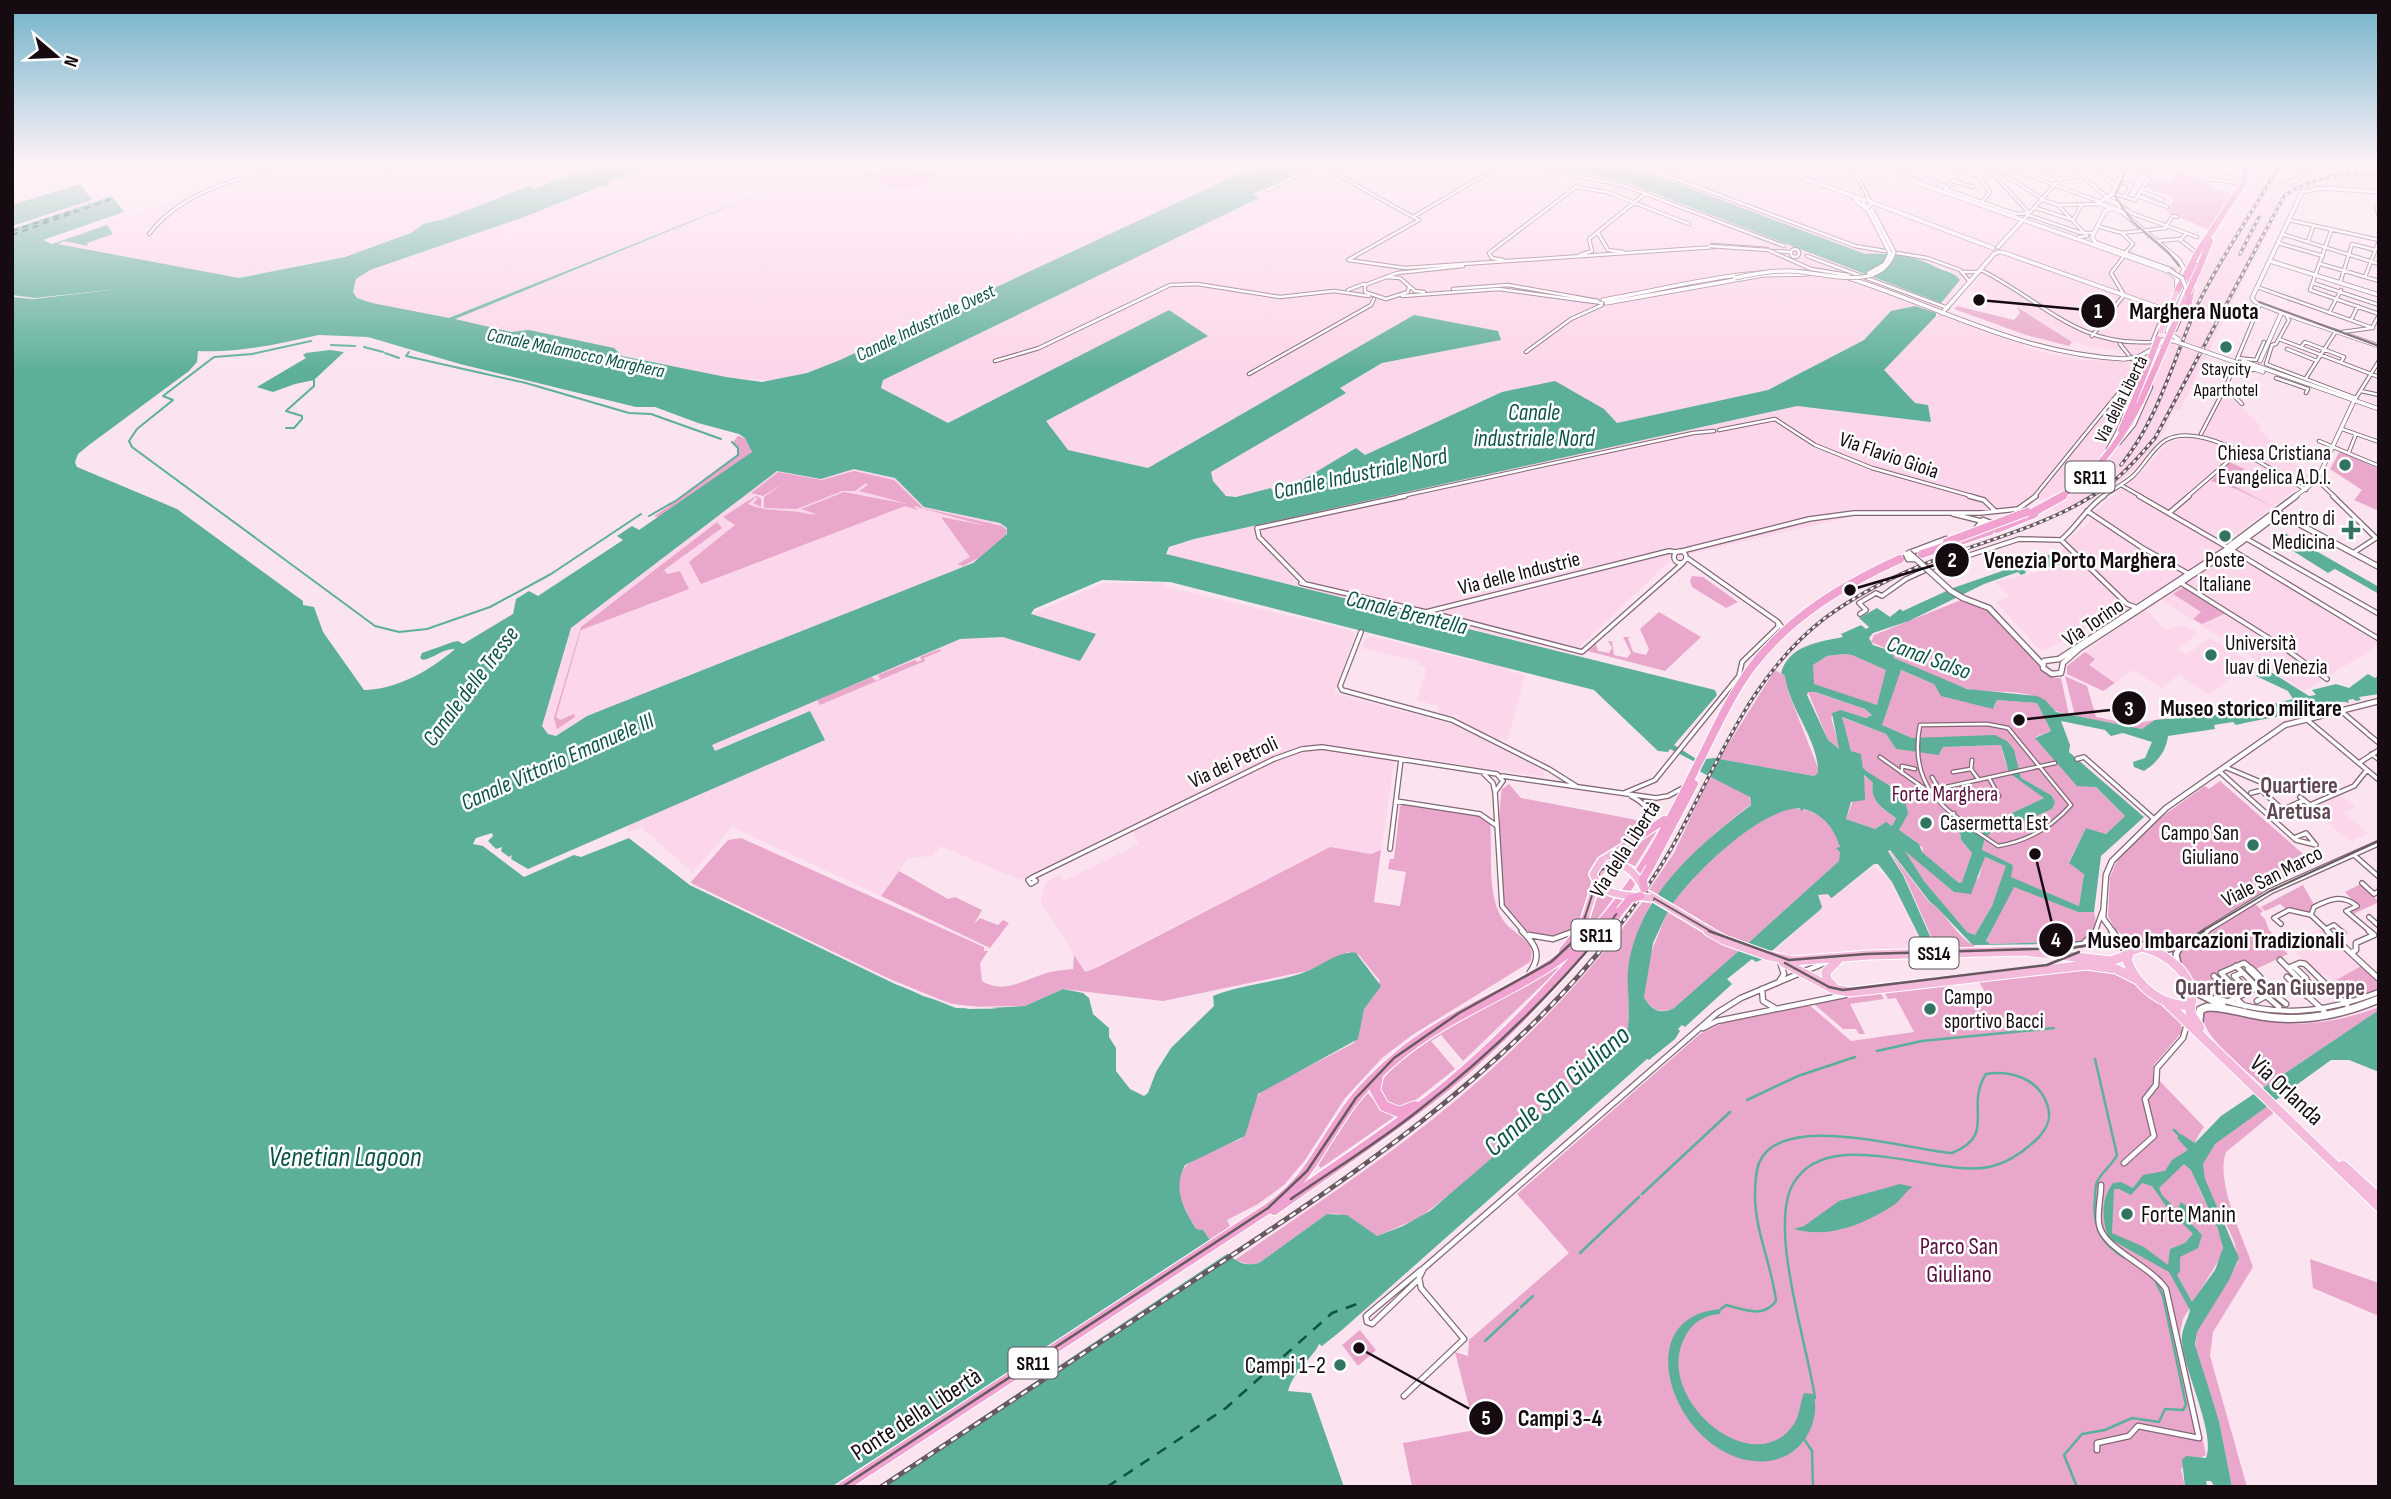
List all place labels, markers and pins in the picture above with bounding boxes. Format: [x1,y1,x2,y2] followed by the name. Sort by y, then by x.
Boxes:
[2080,289,2273,333] callout: Marghera Nuota
[2218,339,2234,355] marker: Staycity Aparthotel
[2193,359,2258,401] place label: Staycity Aparthotel
[2218,441,2331,490] place label: Chiesa Cristiana Evangelica A.D.I.
[2337,457,2353,473] marker: Chiesa Cristiana Evangelica A.D.I.
[2271,506,2335,555] place label: Centro di Medicina
[2341,520,2361,540] marker: Centro di Medicina
[2217,528,2233,544] marker: Poste Italiane
[1934,538,2190,582] callout: Venezia Porto Marghera
[2199,548,2251,597] place label: Poste Italiane
[2225,631,2328,680] place label: Università Iuav di Venezia
[2203,647,2219,663] marker: Università Iuav di Venezia
[2112,686,2356,730] callout: Museo storico militare
[1940,811,2049,836] place label: Casermetta Est
[1918,815,1934,831] marker: Casermetta Est
[2161,821,2239,870] place label: Campo San Giuliano
[2245,837,2261,853] marker: Campo San Giuliano
[2038,918,2358,962] callout: Museo Imbarcazioni Tradizionali
[1944,985,2044,1034] place label: Campo sportivo Bacci
[1922,1001,1938,1017] marker: Campo sportivo Bacci
[2141,1200,2236,1229] place label: Forte Manin
[2119,1206,2135,1222] marker: Forte Manin
[1245,1351,1326,1380] place label: Campi 1-2
[1332,1357,1348,1373] marker: Campi 1-2
[1469,1396,1616,1440] callout: Campi 3-4

